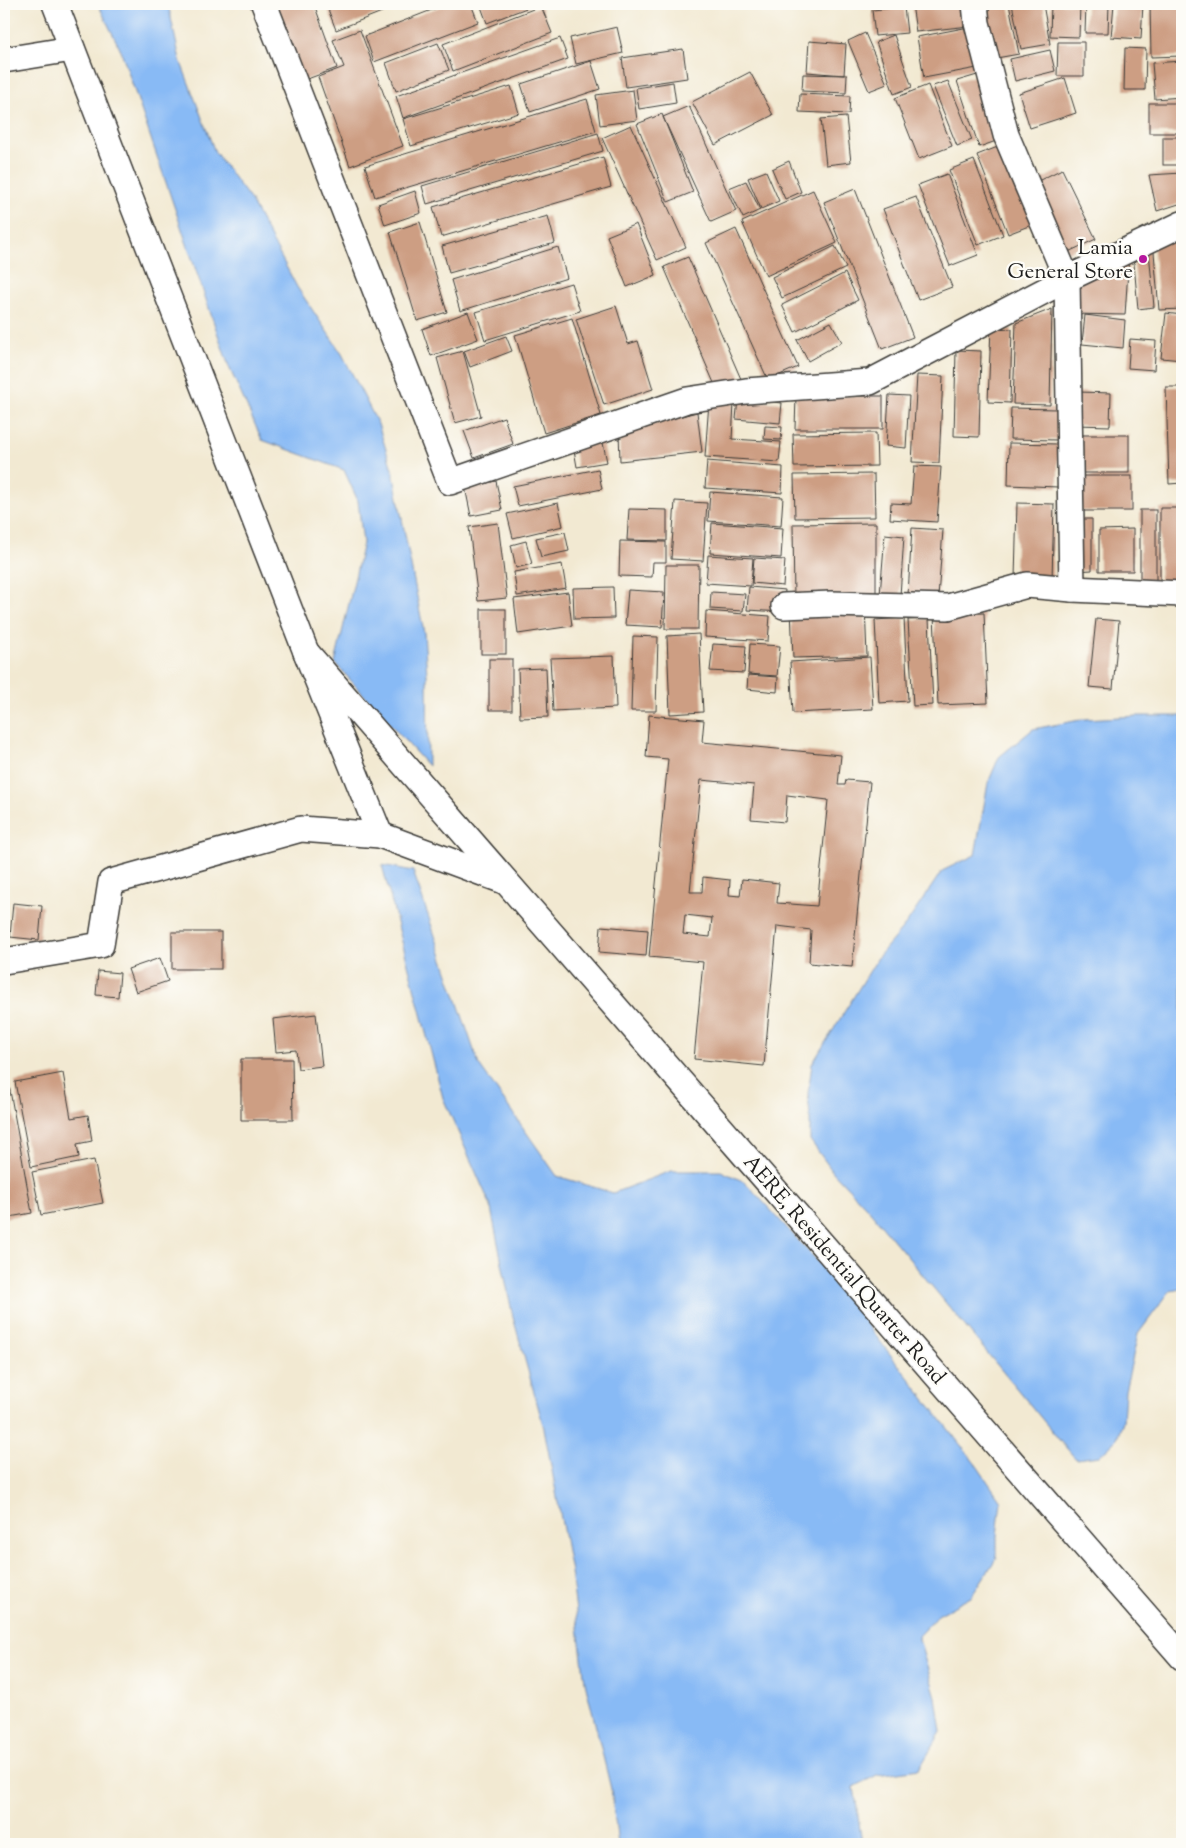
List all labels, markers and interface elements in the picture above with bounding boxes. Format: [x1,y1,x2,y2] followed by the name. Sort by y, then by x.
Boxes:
[1007,234,1133,288] place label: Lamia General Store
[1137,253,1149,265] marker: Lamia General Store
[735,1149,952,1392] street label: AERE, Residential Quarter Road

